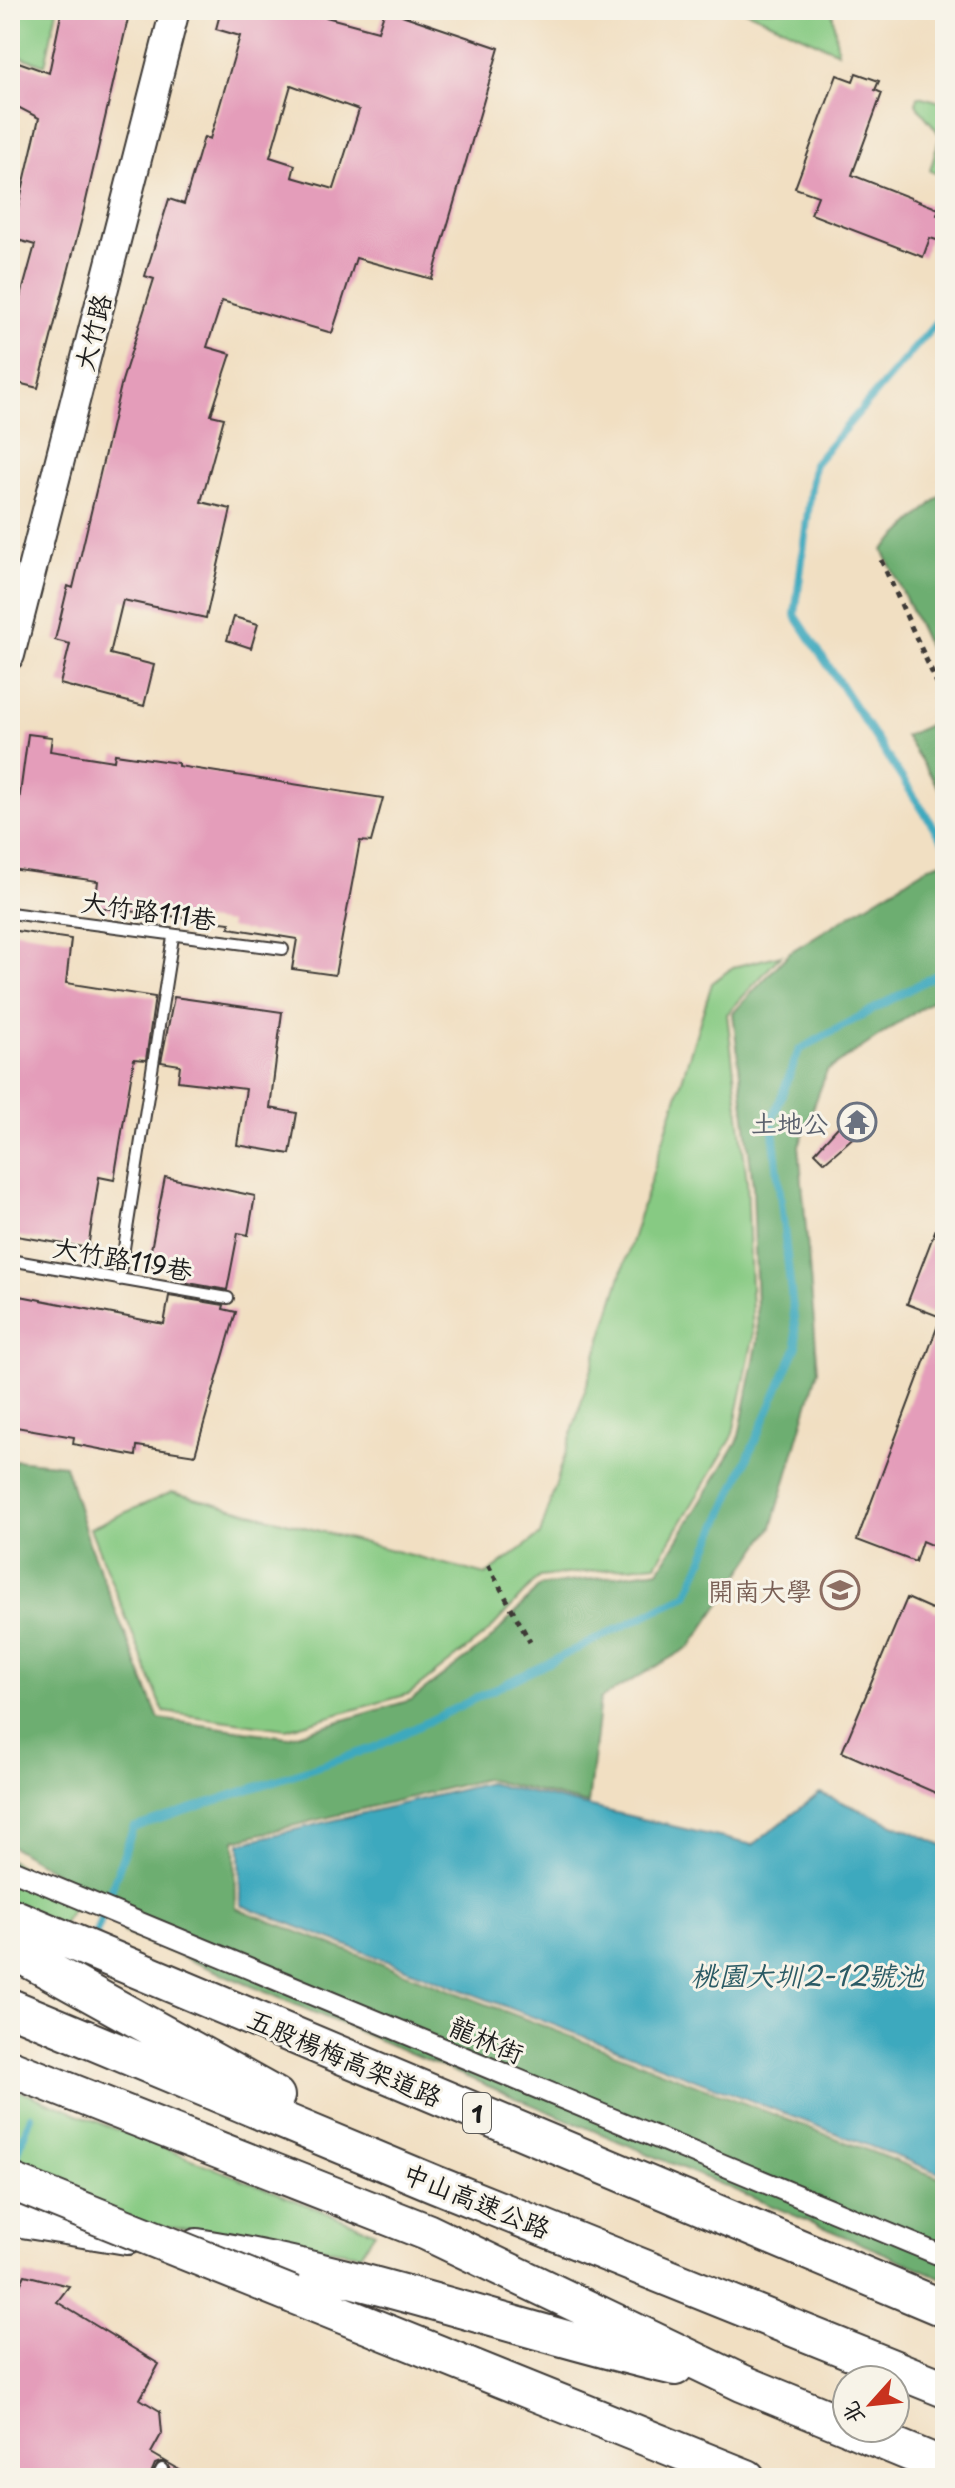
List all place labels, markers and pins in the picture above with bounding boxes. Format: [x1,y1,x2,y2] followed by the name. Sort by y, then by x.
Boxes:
[836,1101,878,1143] temple icon: 土地公
[751,1103,829,1142] place label: 土地公
[819,1569,861,1611] school or university icon: 開南大學
[708,1571,812,1610] place label: 開南大學

